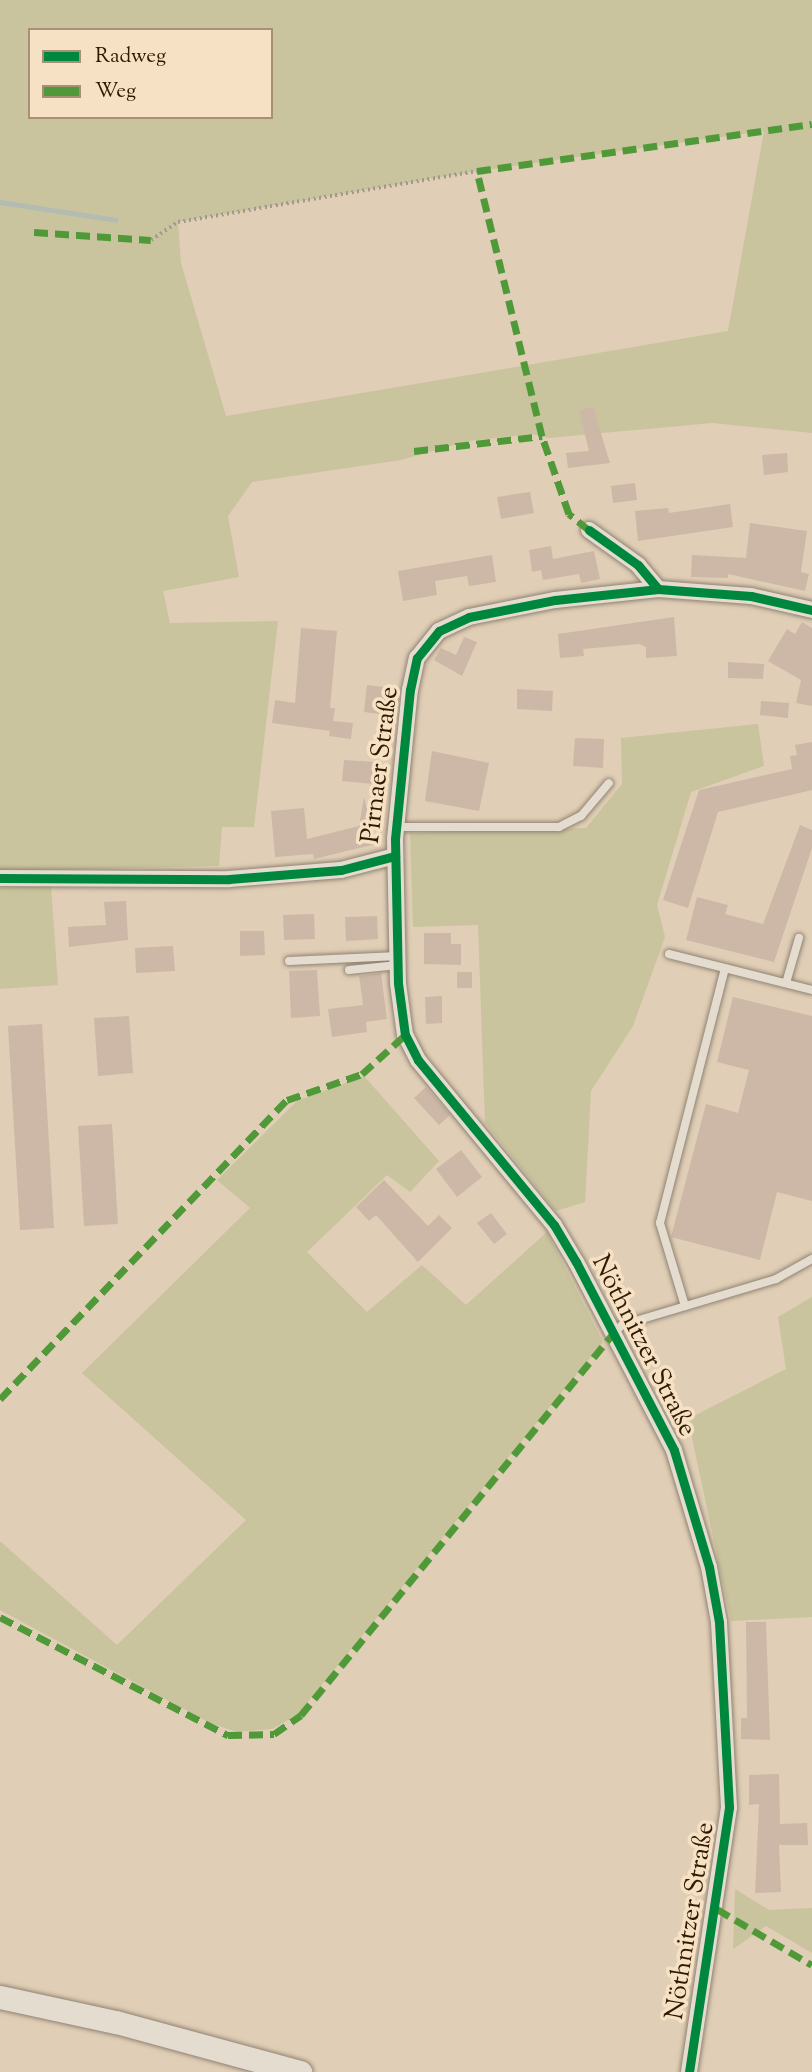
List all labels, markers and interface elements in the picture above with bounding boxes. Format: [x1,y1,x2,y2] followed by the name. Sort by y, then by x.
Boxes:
[28,28,273,119] legend
[95,42,166,72] text: Radweg
[95,77,136,107] text: Weg
[356,685,406,845] street label: Pirnaer Straße
[584,1250,702,1442] street label: Nöthnitzer Straße
[660,1820,722,2022] street label: Nöthnitzer Straße

